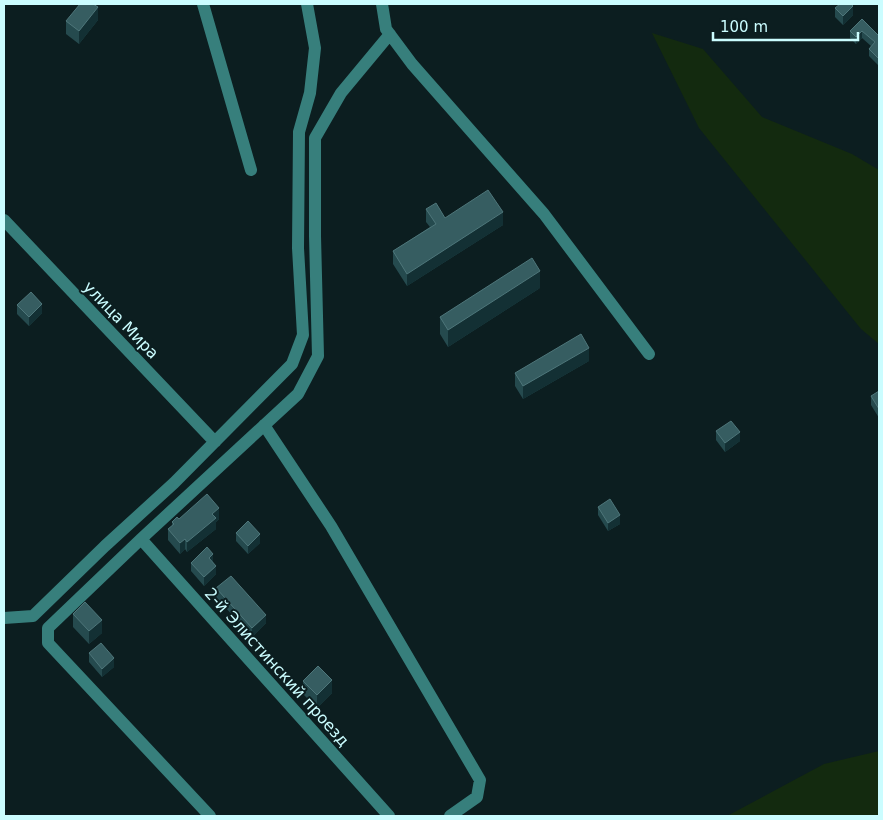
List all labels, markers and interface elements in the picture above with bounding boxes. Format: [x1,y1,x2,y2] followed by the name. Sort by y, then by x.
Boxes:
[713,10,858,42] scale bar
[720,18,768,36] text: 100 m
[79,277,163,363] street label: улица Мира
[201,584,353,750] street label: 2-й Элистинский проезд

